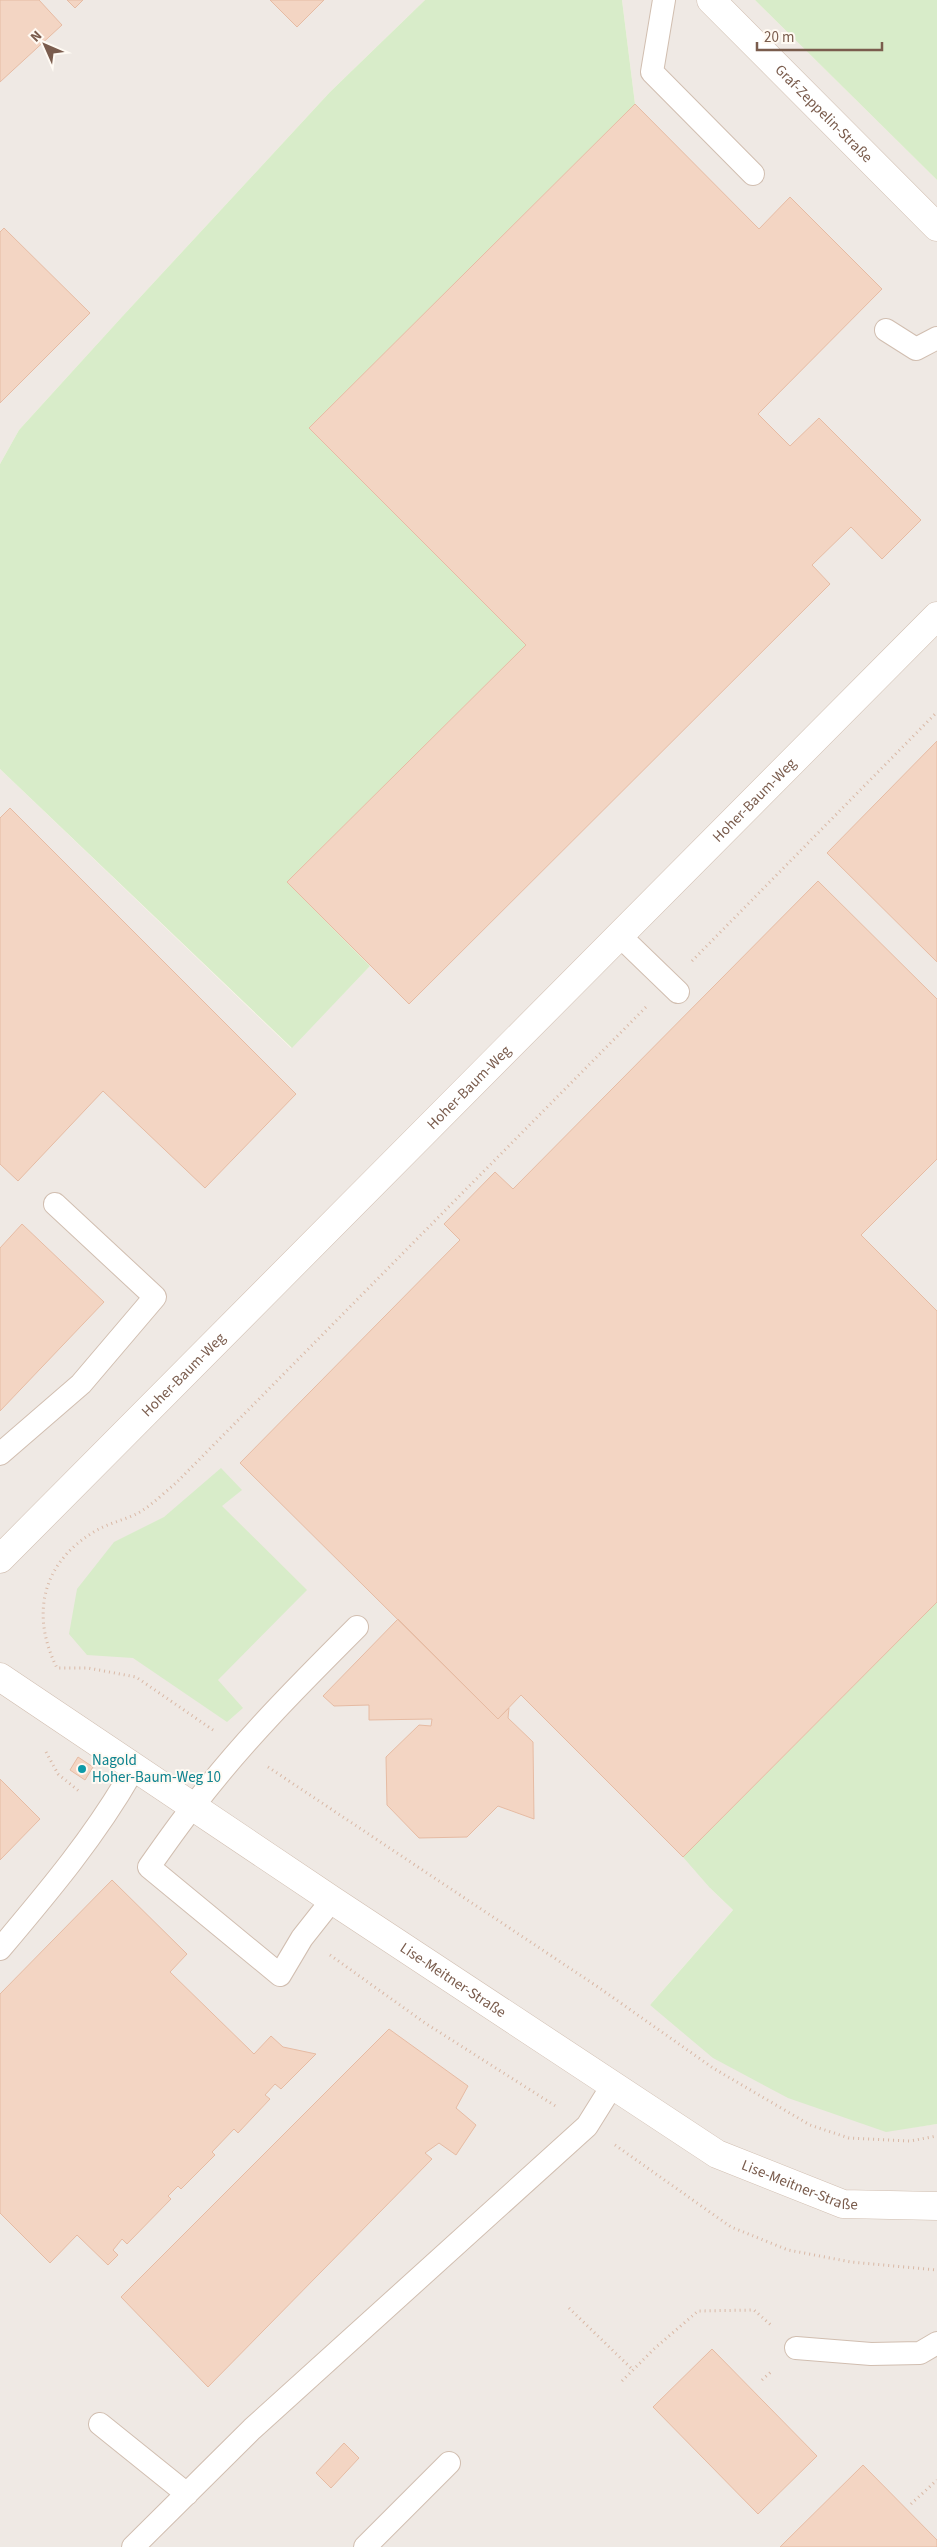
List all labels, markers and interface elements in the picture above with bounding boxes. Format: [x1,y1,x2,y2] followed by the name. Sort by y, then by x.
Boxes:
[20,20,70,70] north arrow
[757,20,882,52] scale bar
[26,26,47,47] text: N
[764,27,794,48] text: 20 m
[770,60,878,167] street label: Graf-Zeppelin-Straße
[708,753,801,847] street label: Hoher-Baum-Weg
[422,1040,516,1134] street label: Hoher-Baum-Weg
[137,1327,230,1421] street label: Hoher-Baum-Weg
[92,1750,221,1788] place label: Nagold Hoher-Baum-Weg 10
[76,1763,88,1775] marker: Nagold Hoher-Baum-Weg 10
[396,1937,510,2022] street label: Lise-Meitner-Straße
[739,2154,858,2215] street label: Lise-Meitner-Straße

